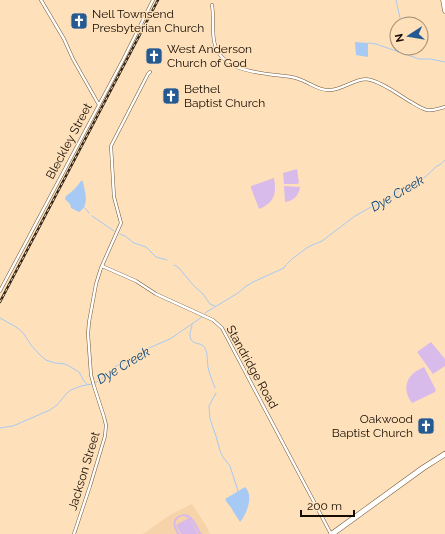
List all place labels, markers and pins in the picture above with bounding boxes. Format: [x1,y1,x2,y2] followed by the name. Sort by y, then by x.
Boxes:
[92,7,204,35] place label: Nell Townsend Presbyterian Church
[69,11,89,31] church icon: Nell Townsend Presbyterian Church
[167,42,252,70] place label: West Anderson Church of God
[144,46,164,66] church icon: West Anderson Church of God
[184,82,265,110] place label: Bethel Baptist Church
[161,86,181,106] church icon: Bethel Baptist Church
[332,412,413,440] place label: Oakwood Baptist Church
[416,416,436,436] church icon: Oakwood Baptist Church

